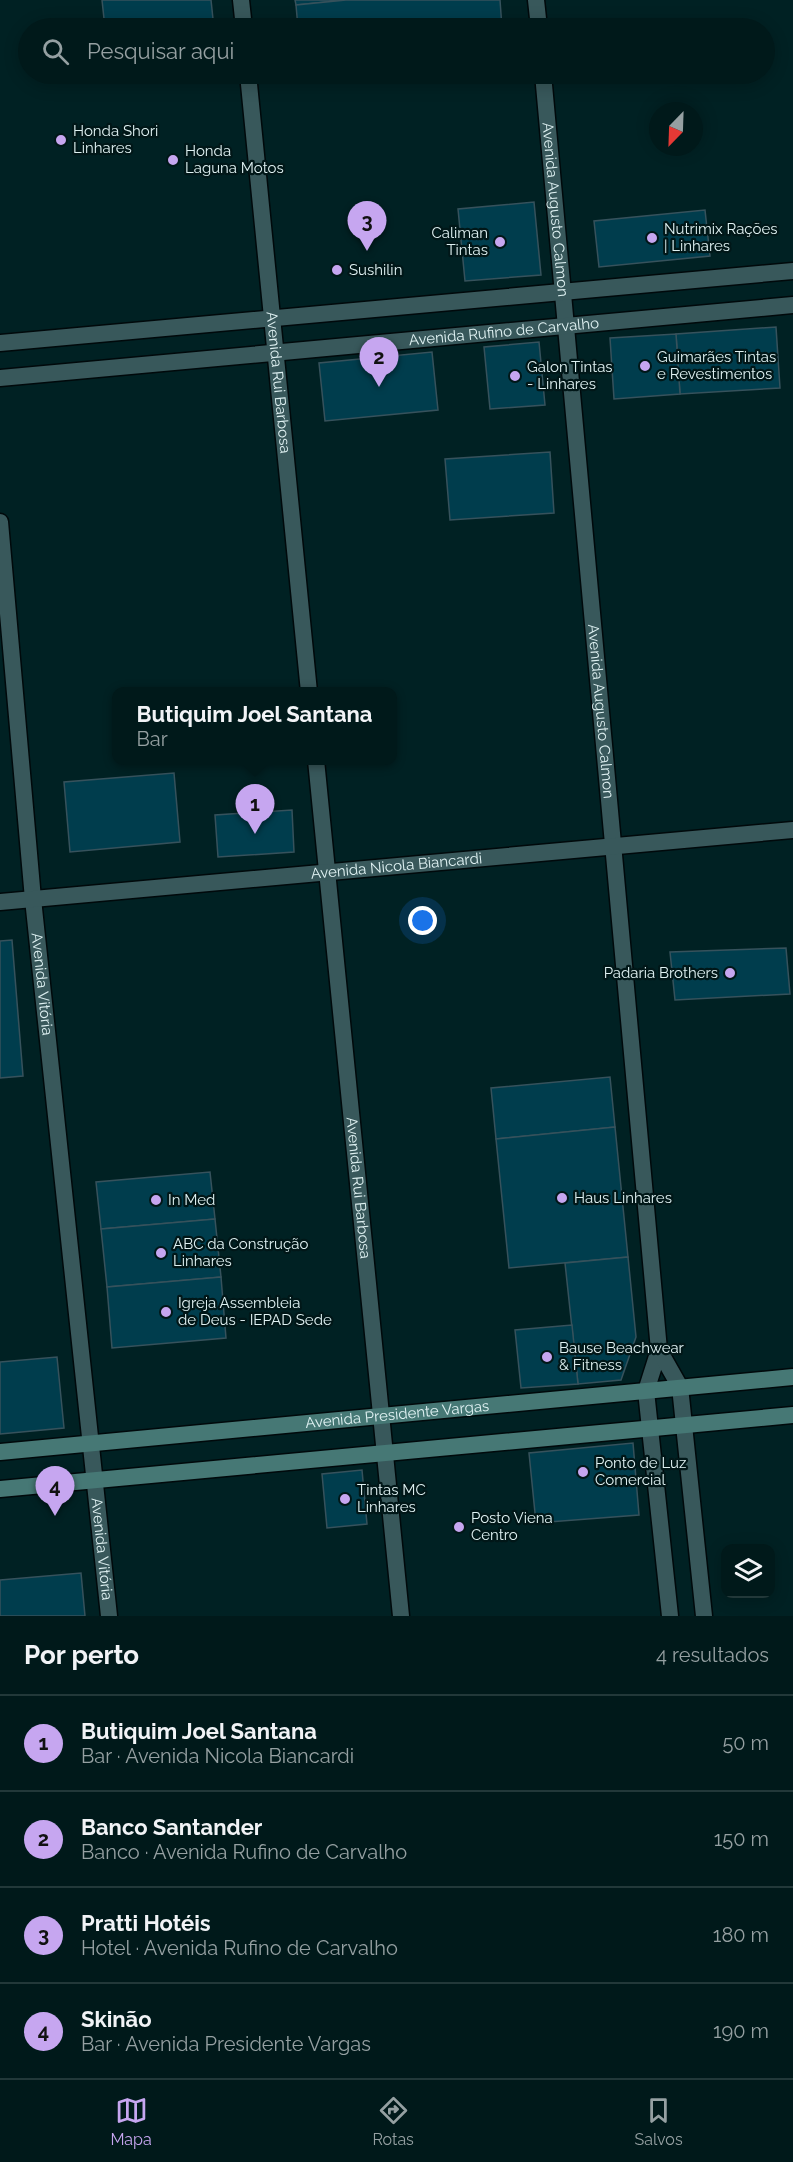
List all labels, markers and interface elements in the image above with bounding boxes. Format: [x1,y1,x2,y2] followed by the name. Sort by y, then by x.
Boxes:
[18,18,775,84] search box
[39,35,72,68] icon: search
[87,38,234,64] text: Pesquisar aqui
[649,102,703,156] north arrow
[538,121,572,298] street label: Avenida Augusto Calmon
[73,122,158,157] place label: Honda Shori Linhares
[54,133,68,147] marker: Honda Shori Linhares
[185,142,284,177] place label: Honda Laguna Motos
[166,153,180,167] marker: Honda Laguna Motos
[348,202,386,251] pin: 3
[664,220,777,255] place label: Nutrimix Rações | Linhares
[431,224,488,259] place label: Caliman Tintas
[645,231,659,245] marker: Nutrimix Rações | Linhares
[493,235,507,249] marker: Caliman Tintas
[349,261,402,279] place label: Sushilin
[330,263,344,277] marker: Sushilin
[263,311,294,454] street label: Avenida Rui Barbosa
[408,314,600,349] street label: Avenida Rufino de Carvalho
[360,338,398,387] pin: 2
[657,348,776,383] place label: Guimarães Tintas e Revestimentos
[527,358,613,393] place label: Galon Tintas - Linhares
[638,359,652,373] marker: Guimarães Tintas e Revestimentos
[508,369,522,383] marker: Galon Tintas - Linhares
[584,623,618,799] street label: Avenida Augusto Calmon
[112,687,397,765] popup
[137,701,372,727] text: Butiquim Joel Santana
[137,727,168,751] text: Bar
[236,784,274,834] pin: 1
[310,849,483,883] street label: Avenida Nicola Biancardi
[408,906,437,935] your location
[28,932,56,1036] street label: Avenida Vitória
[604,964,718,982] place label: Padaria Brothers
[723,966,737,980] marker: Padaria Brothers
[342,1116,374,1260] street label: Avenida Rui Barbosa
[574,1189,672,1207] place label: Haus Linhares
[168,1191,215,1209] place label: In Med
[555,1191,569,1205] marker: Haus Linhares
[149,1193,163,1207] marker: In Med
[173,1235,308,1270] place label: ABC da Construção Linhares
[154,1246,168,1260] marker: ABC da Construção Linhares
[178,1294,332,1329] place label: Igreja Assembleia de Deus - IEPAD Sede
[159,1305,173,1319] marker: Igreja Assembleia de Deus - IEPAD Sede
[559,1339,685,1374] place label: Bause Beachwear & Fitness
[540,1350,554,1364] marker: Bause Beachwear & Fitness
[305,1397,490,1432] street label: Avenida Presidente Vargas
[595,1454,686,1489] place label: Ponto de Luz Comercial
[576,1465,590,1479] marker: Ponto de Luz Comercial
[36,1466,74,1516] pin: 4
[357,1481,426,1516] place label: Tintas MC Linhares
[338,1492,352,1506] marker: Tintas MC Linhares
[88,1497,116,1601] street label: Avenida Vitória
[471,1509,553,1544] place label: Posto Viena Centro
[452,1520,466,1534] marker: Posto Viena Centro
[721,1544,775,1598] map controls
[721,1544,775,1598] button: layers
[24,1640,139,1670] text: Por perto
[656,1643,769,1667] text: 4 resultados
[81,1718,317,1744] text: Butiquim Joel Santana
[39,1731,48,1755] text: 1
[722,1731,769,1755] text: 50 m
[81,1744,354,1768] text: Bar · Avenida Nicola Biancardi
[81,1814,262,1840] text: Banco Santander
[38,1827,49,1851] text: 2
[714,1827,769,1851] text: 150 m
[81,1840,407,1864] text: Banco · Avenida Rufino de Carvalho
[81,1910,211,1936] text: Pratti Hotéis
[38,1923,49,1947] text: 3
[713,1923,769,1947] text: 180 m
[81,1936,398,1960] text: Hotel · Avenida Rufino de Carvalho
[81,2006,152,2032] text: Skinão
[38,2019,49,2043] text: 4
[713,2019,769,2043] text: 190 m
[81,2032,371,2056] text: Bar · Avenida Presidente Vargas
[110,2094,152,2149] tab: Mapa
[372,2094,414,2149] tab: Rotas
[635,2094,683,2149] tab: Salvos

